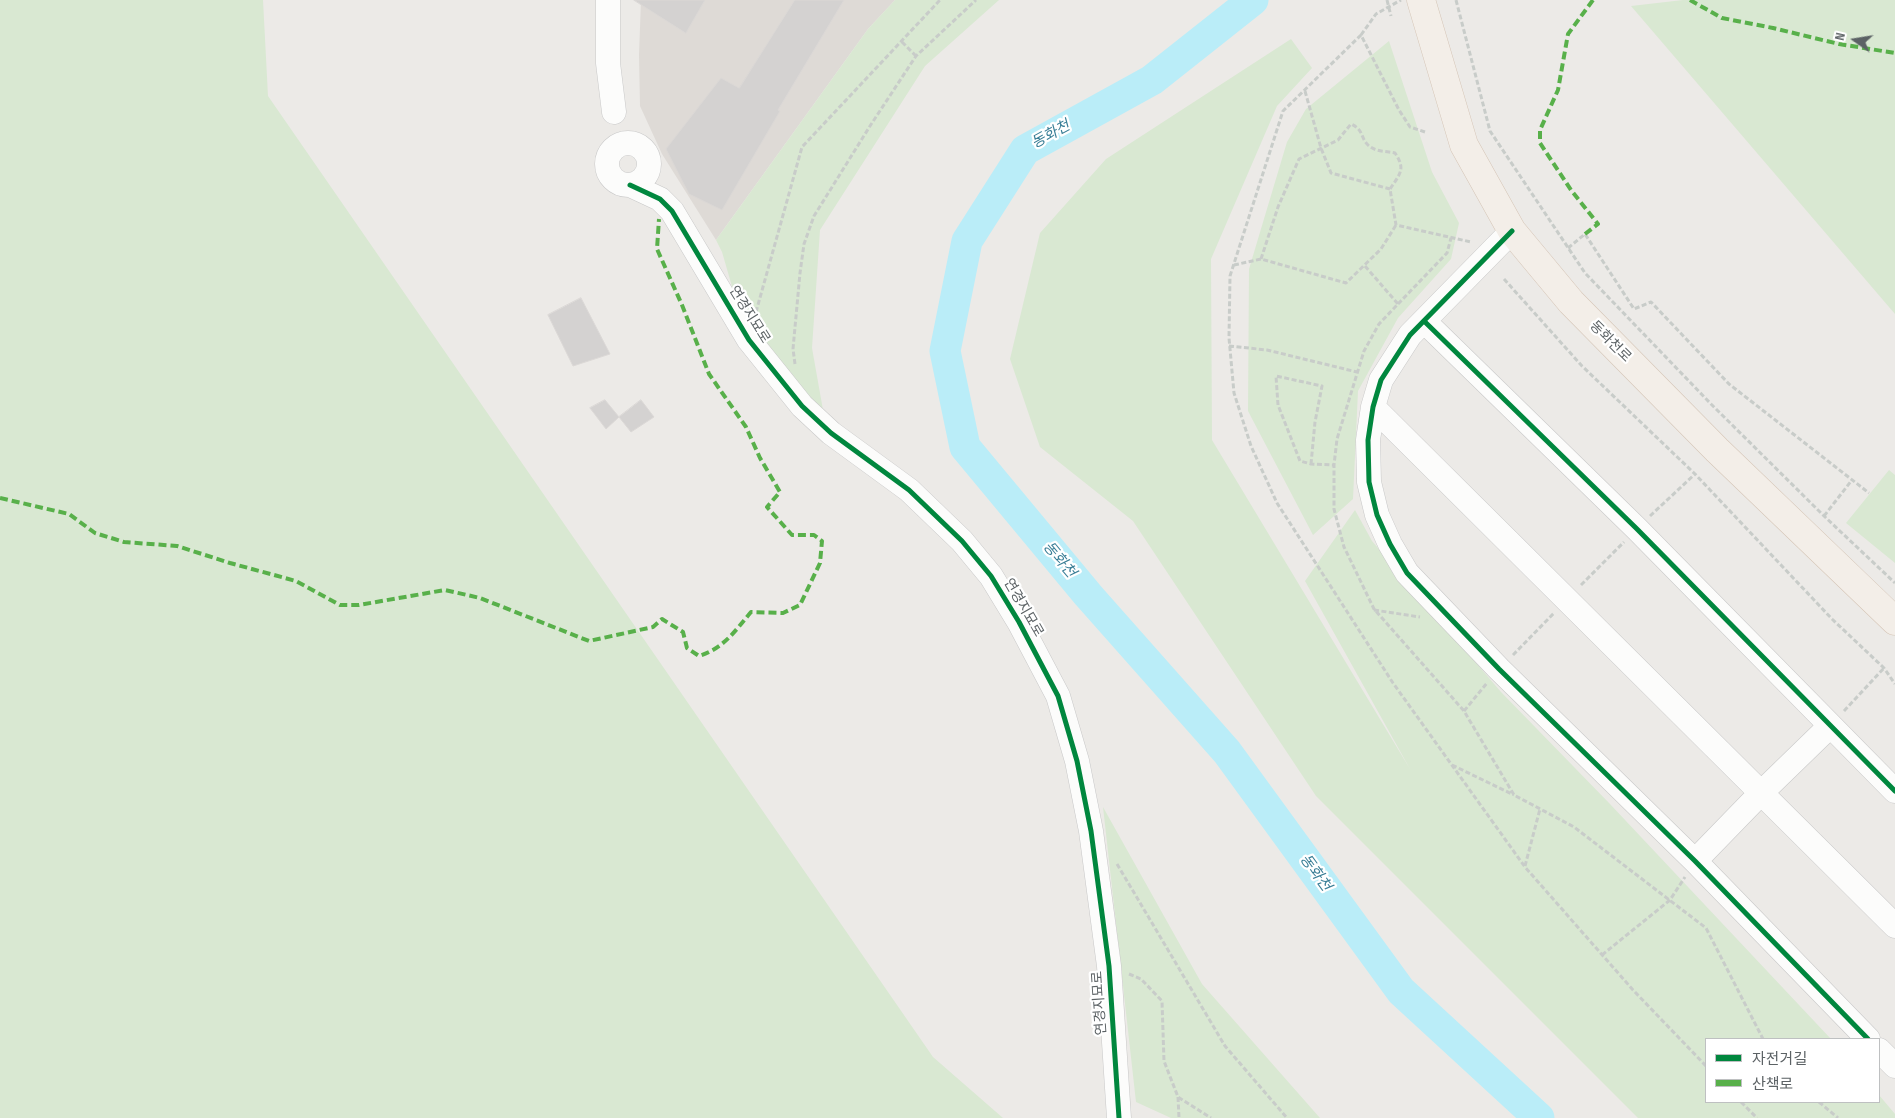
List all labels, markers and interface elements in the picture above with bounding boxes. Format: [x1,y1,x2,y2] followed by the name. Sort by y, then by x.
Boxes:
[1830,15,1880,65] north arrow
[1831,31,1849,42] text: N
[1029,117,1073,153] water label: 동화천
[725,283,773,347] street label: 연경지묘로
[1586,318,1634,366] street label: 동화천로
[1039,538,1079,582] water label: 동화천
[1000,576,1046,640] street label: 연경지묘로
[1296,851,1334,895] water label: 동화천
[1089,970,1111,1036] street label: 연경지묘로
[1705,1038,1880,1103] legend
[1752,1050,1807,1069] text: 자전거길
[1752,1075,1793,1094] text: 산책로

